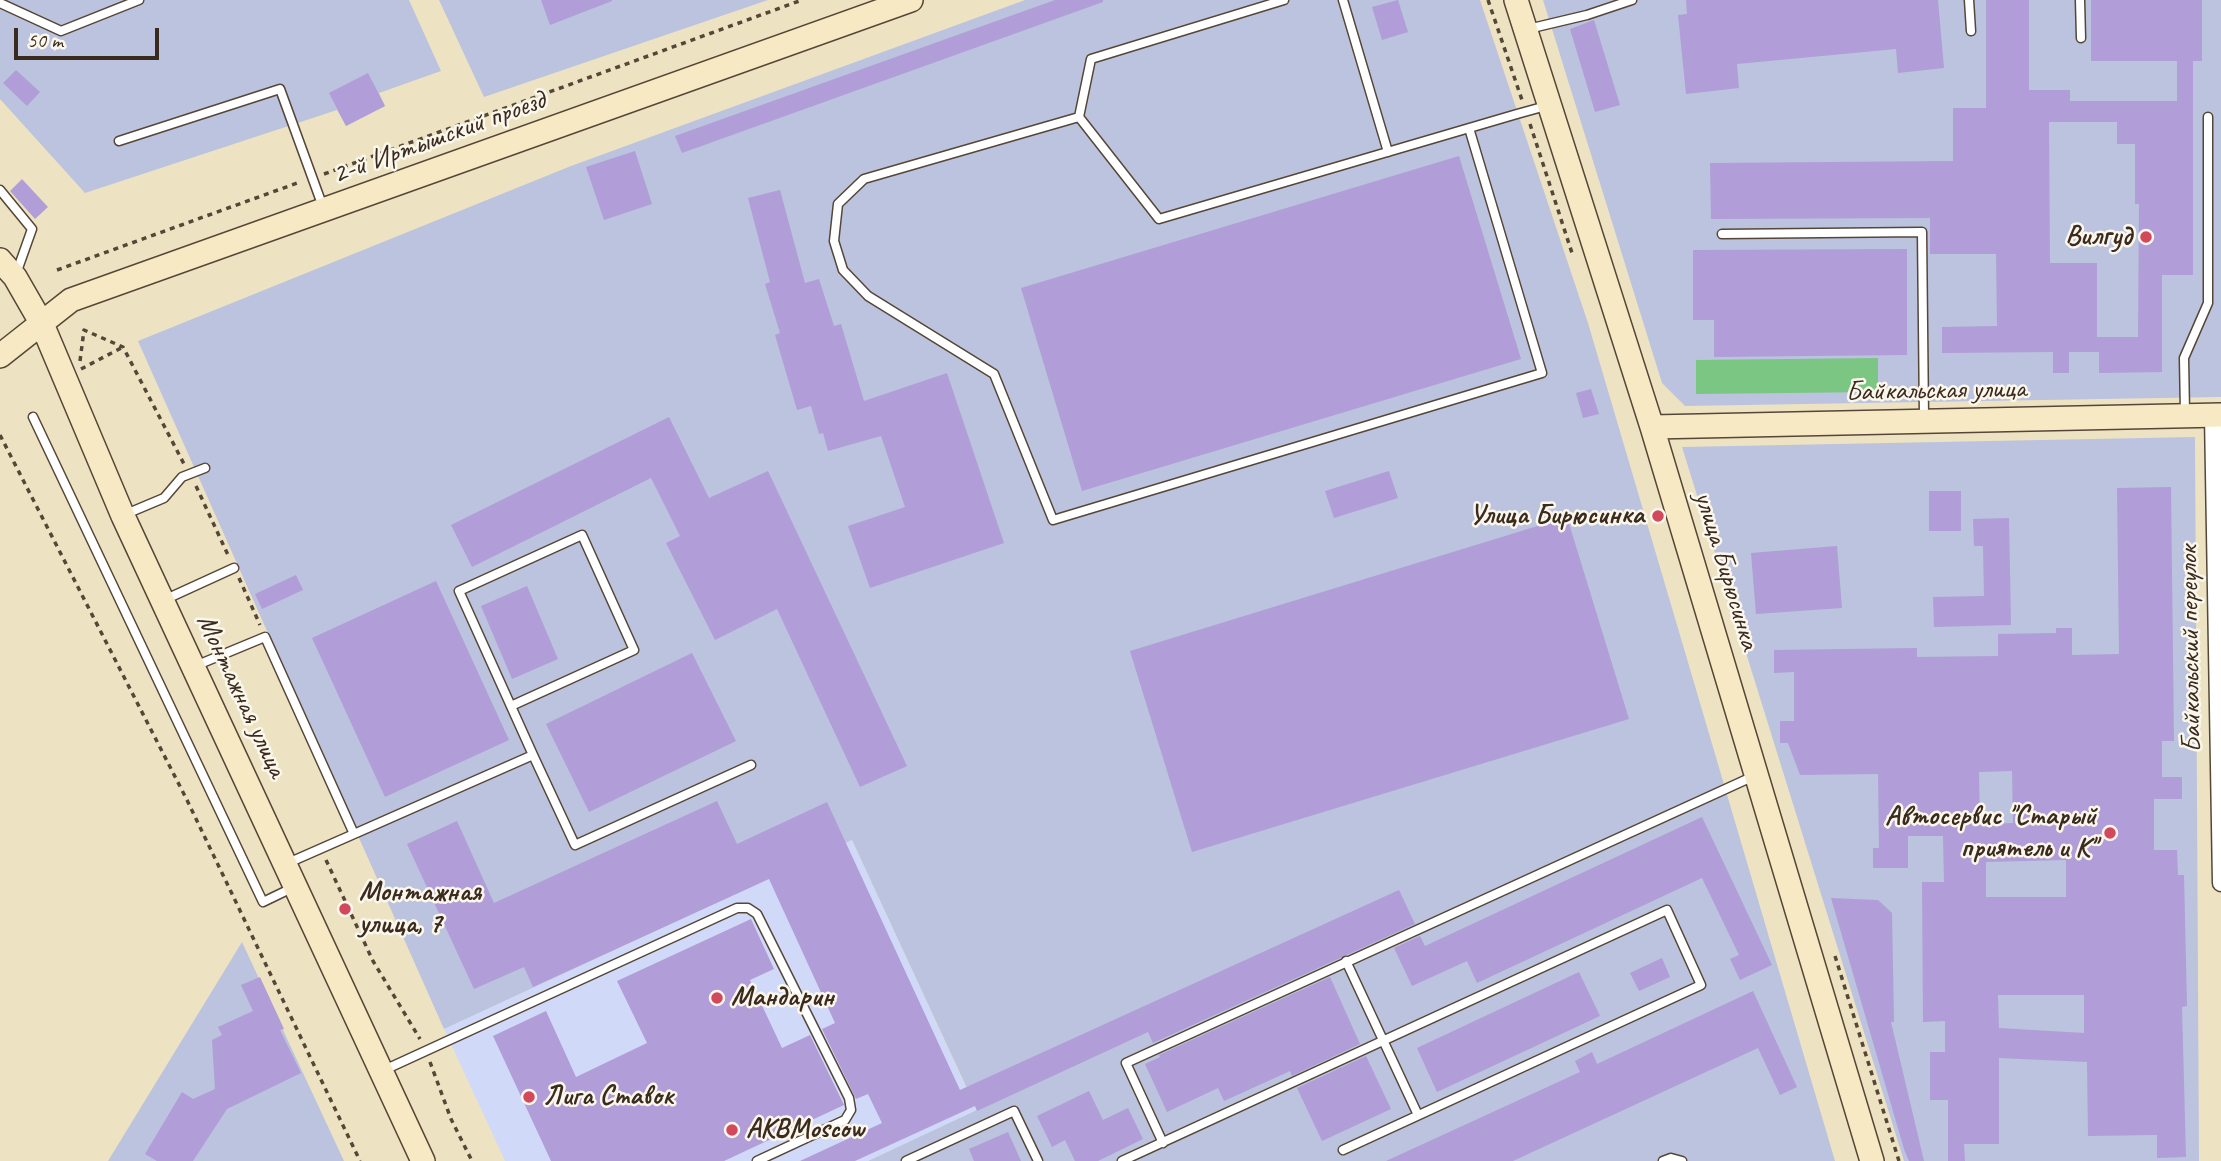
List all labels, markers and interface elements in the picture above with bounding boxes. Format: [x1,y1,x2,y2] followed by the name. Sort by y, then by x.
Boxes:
[18,14,163,58] scale bar
[27,27,63,53] text: 50 m
[328,84,550,192] street label: 2-й Иртышский проезд
[2065,220,2132,254] place label: Вилгуд
[2138,229,2154,245] marker: Вилгуд
[1846,373,2026,409] street label: Байкальская улица
[1686,488,1766,654] street label: улица Бирюсинка
[1469,499,1644,533] place label: Улица Бирюсинка
[1650,508,1666,524] marker: Улица Бирюсинка
[2172,545,2210,753] street label: Байкальский переулок
[189,609,293,783] street label: Монтажная улица
[1885,800,2096,866] place label: Автосервис "Старый приятель и К"
[2102,825,2118,841] marker: Автосервис "Старый приятель и К"
[359,876,481,942] place label: Монтажная улица, 7
[337,901,353,917] marker: Монтажная улица, 7
[731,981,834,1015] place label: Мандарин
[709,990,725,1006] marker: Мандарин
[543,1080,674,1114] place label: Лига Ставок
[521,1089,537,1105] marker: Лига Ставок
[746,1113,864,1147] place label: AKBMoscow
[724,1122,740,1138] marker: AKBMoscow

